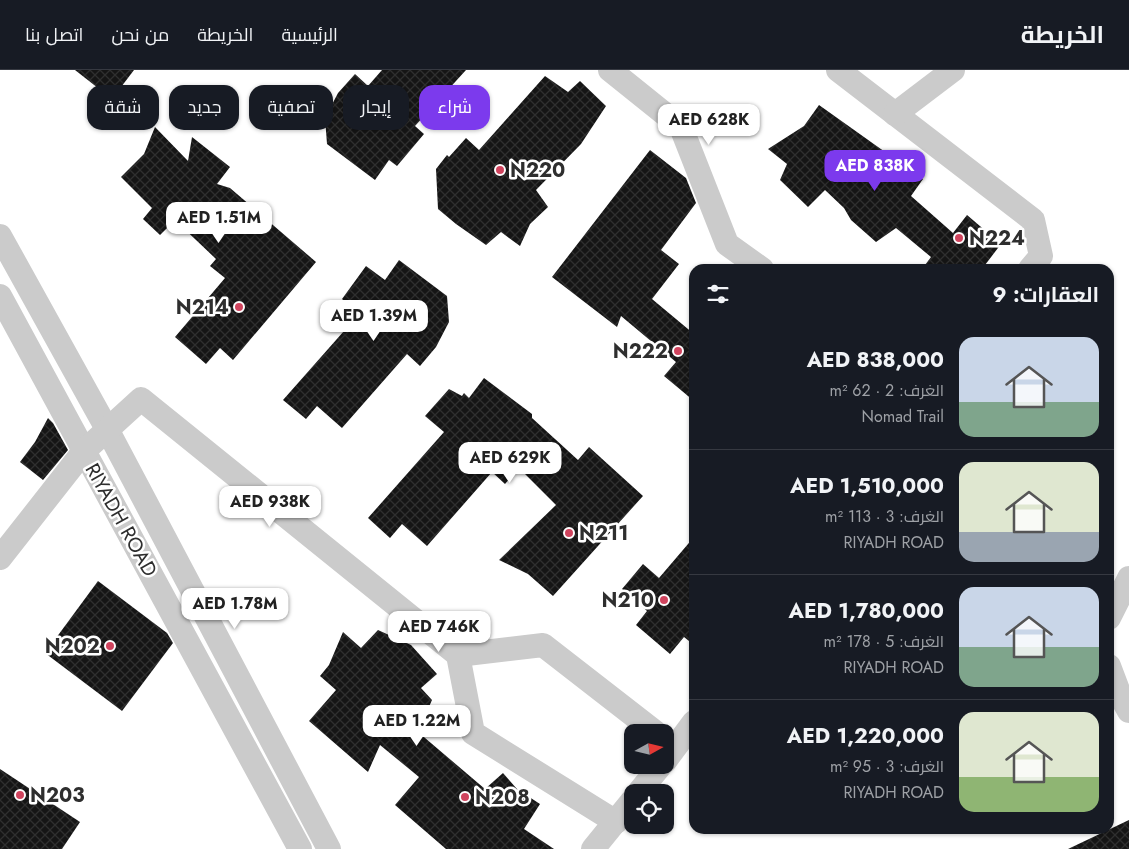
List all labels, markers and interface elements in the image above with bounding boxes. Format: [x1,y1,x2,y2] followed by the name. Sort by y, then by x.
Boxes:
[1021,17,1104,52] text: الخريطة
[25,22,83,48] text: اتصل بنا
[111,22,169,48] text: من نحن
[197,22,253,48] text: الخريطة
[281,22,338,48] text: الرئيسية
[87,85,159,130] chip: شقة
[169,85,239,130] chip: جديد
[249,85,333,130] chip: تصفية
[343,85,409,130] chip: إيجار
[419,85,490,130] chip: شراء
[657,104,761,146] pin: AED 628K
[669,108,749,131] text: AED 628K
[823,150,927,192] pin: AED 838K
[835,154,915,177] text: AED 838K
[510,156,565,185] place label: N220
[494,164,506,176] marker: N220
[162,202,276,244] pin: AED 1.51M
[177,206,261,229] text: AED 1.51M
[969,224,1025,253] place label: N224
[953,232,965,244] marker: N224
[704,280,732,308] icon: filters
[993,280,1099,310] text: العقارات: 9
[176,293,229,322] place label: N214
[317,300,431,342] pin: AED 1.39M
[233,301,245,313] marker: N214
[331,304,417,327] text: AED 1.39M
[613,337,668,366] place label: N222
[672,345,684,357] marker: N222
[807,345,944,375] text: AED 838,000
[999,357,1059,417] icon: home
[830,379,944,402] text: الغرف: 2 · 62 m²
[862,405,944,428] text: Nomad Trail
[458,442,562,484] pin: AED 629K
[469,446,551,469] text: AED 629K
[78,458,164,582] street label: RIYADH ROAD
[790,471,944,501] text: AED 1,510,000
[999,482,1059,542] icon: home
[218,486,322,528] pin: AED 938K
[230,490,310,513] text: AED 938K
[825,505,944,528] text: الغرف: 3 · 113 m²
[579,519,628,548] place label: N211
[563,527,575,539] marker: N211
[844,531,944,554] text: RIYADH ROAD
[602,586,654,615] place label: N210
[178,588,292,630] pin: AED 1.78M
[192,592,278,615] text: AED 1.78M
[658,594,670,606] marker: N210
[788,596,944,626] text: AED 1,780,000
[999,607,1059,667] icon: home
[387,610,491,653] pin: AED 746K
[399,615,479,638] text: AED 746K
[824,630,944,653] text: الغرف: 5 · 178 m²
[45,632,100,661] place label: N202
[104,640,116,652] marker: N202
[844,656,944,679] text: RIYADH ROAD
[360,704,474,747] pin: AED 1.22M
[374,709,460,732] text: AED 1.22M
[787,721,944,751] text: AED 1,220,000
[624,724,674,774] north arrow
[624,724,674,834] map controls
[999,732,1059,792] icon: home
[830,755,944,778] text: الغرف: 3 · 95 m²
[30,781,85,810] place label: N203
[844,781,944,804] text: RIYADH ROAD
[475,783,530,812] place label: N208
[624,784,674,834] button: locate
[14,789,26,801] marker: N203
[459,791,471,803] marker: N208

